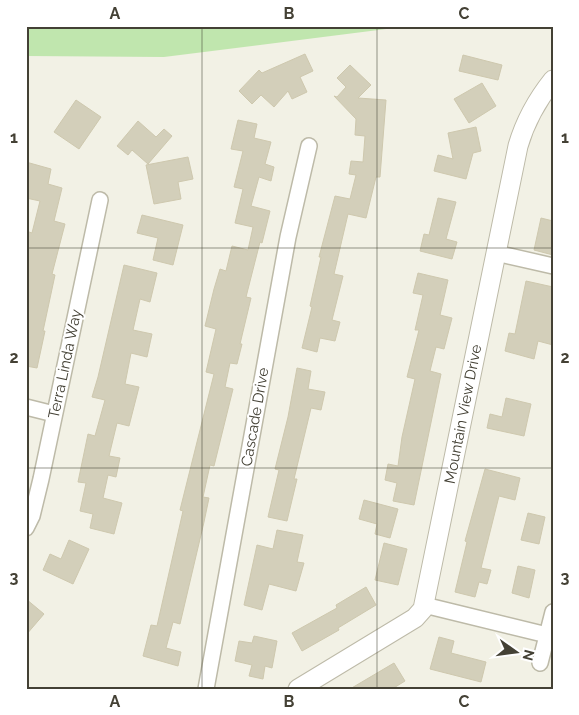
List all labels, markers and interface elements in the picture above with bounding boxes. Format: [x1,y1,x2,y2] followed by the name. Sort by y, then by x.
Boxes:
[110,4,121,23] text: A
[284,4,295,23] text: B
[459,4,470,23] text: C
[10,128,18,147] text: 1
[561,128,569,147] text: 1
[45,308,85,420] street label: Terra Linda Way
[441,343,485,485] street label: Mountain View Drive
[9,348,19,367] text: 2
[560,348,570,367] text: 2
[237,366,273,468] street label: Cascade Drive
[10,568,19,587] text: 3
[561,568,570,587] text: 3
[492,628,542,678] north arrow
[520,648,538,662] text: N
[110,692,121,711] text: A
[284,692,295,711] text: B
[459,692,470,711] text: C

